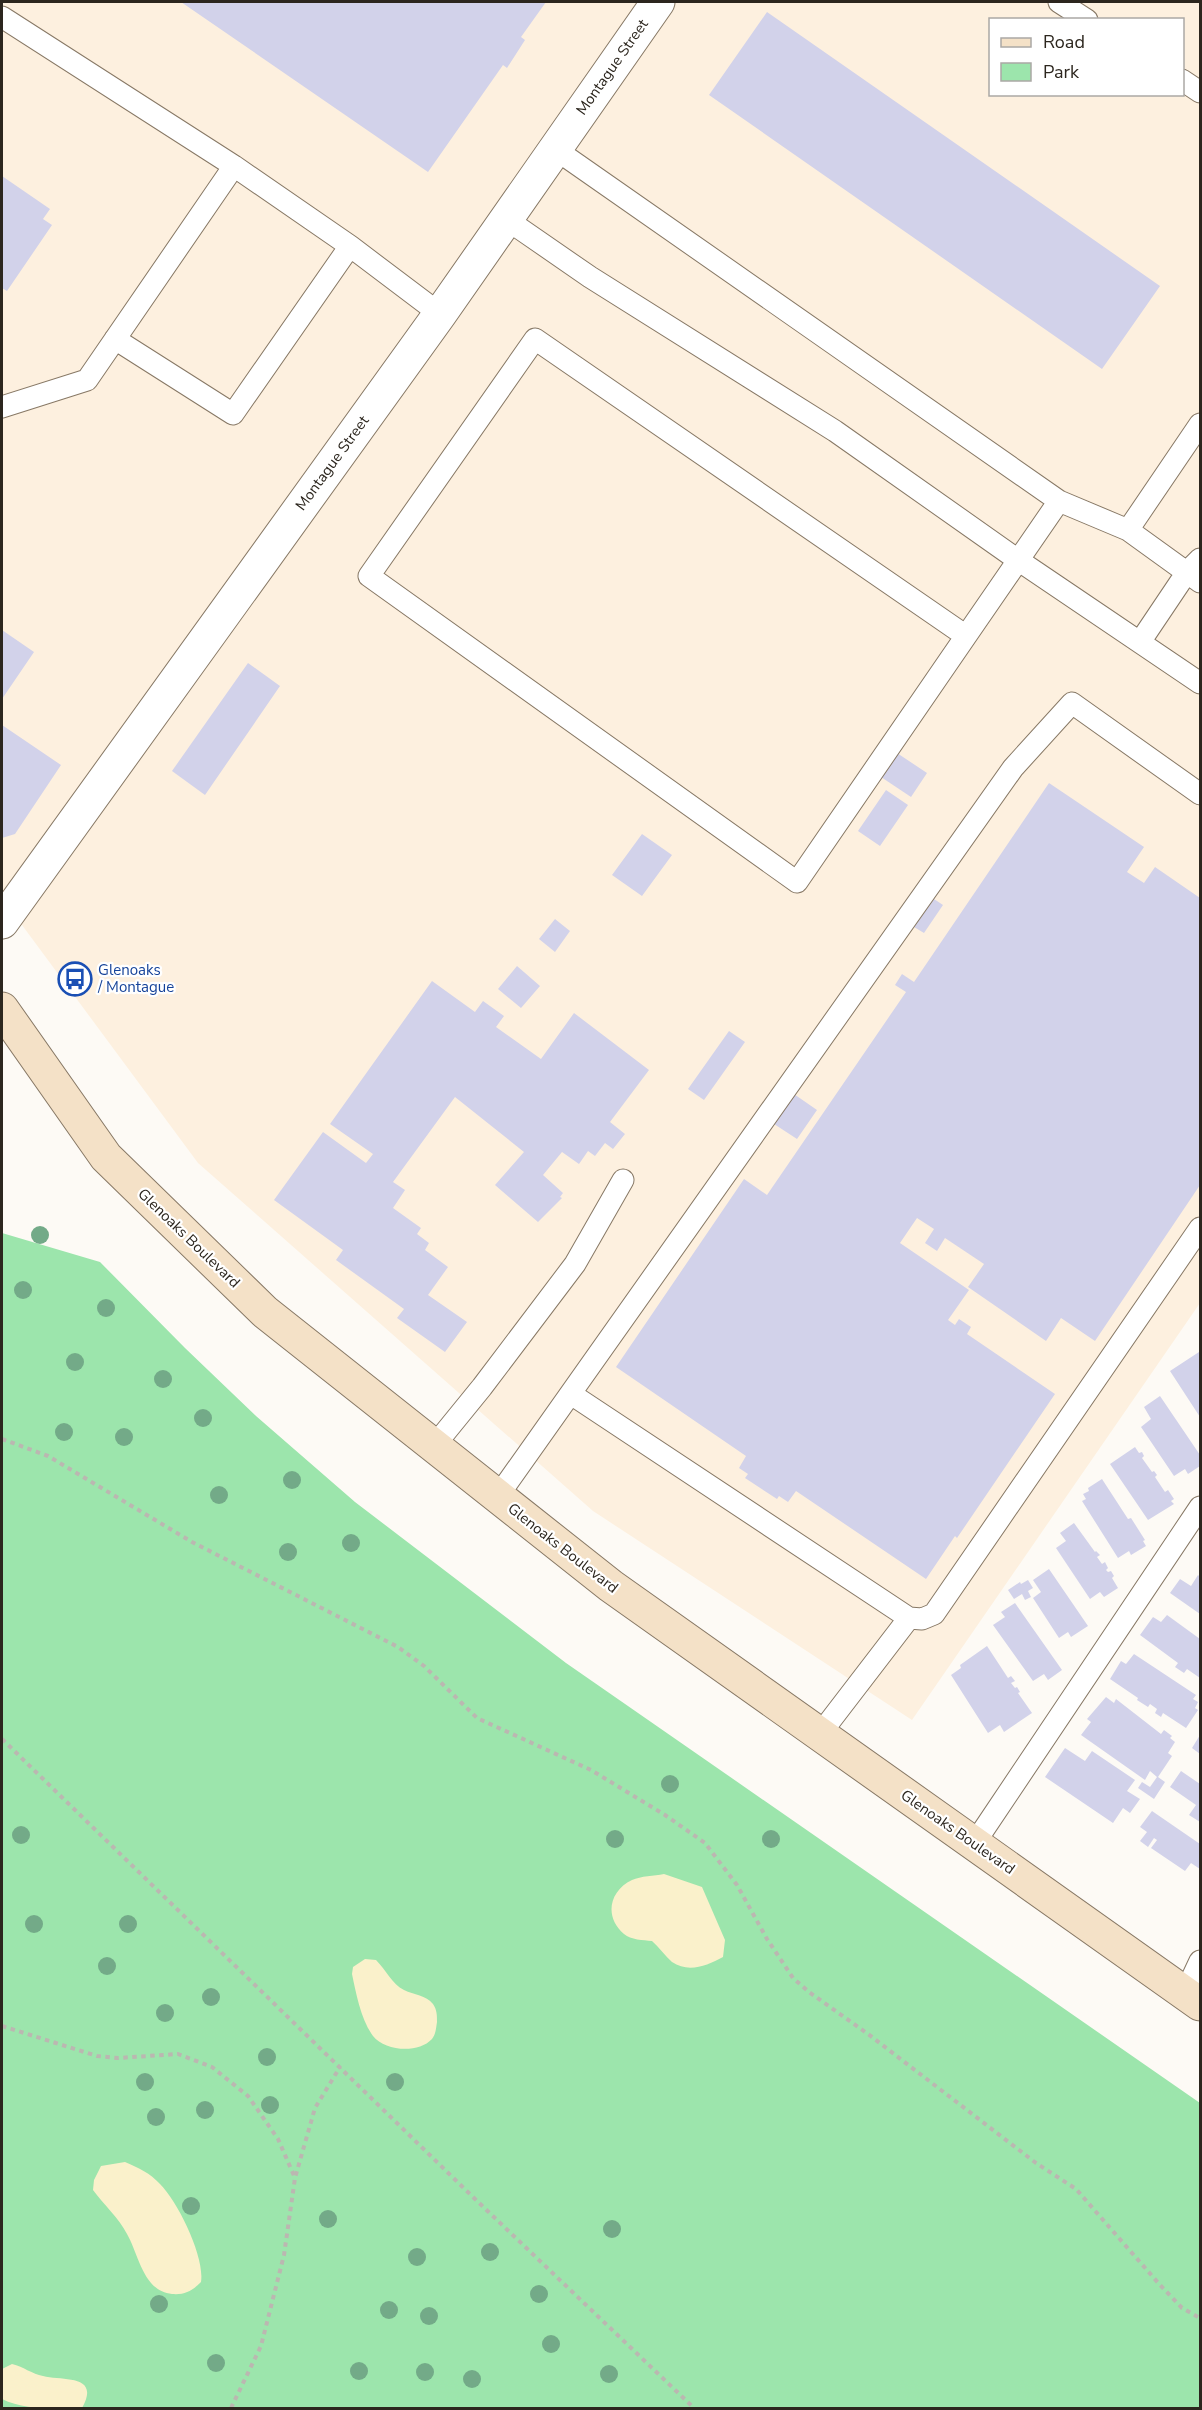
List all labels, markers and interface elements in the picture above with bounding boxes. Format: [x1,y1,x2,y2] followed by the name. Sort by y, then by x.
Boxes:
[571,14,653,119] street label: Montague Street
[989,18,1184,96] legend
[1043,30,1085,54] text: Road
[1043,60,1080,84] text: Park
[291,411,374,515] street label: Montague Street
[97,960,174,997] place label: Glenoaks / Montague
[57,961,93,997] bus stop icon: Glenoaks / Montague
[133,1184,245,1292] street label: Glenoaks Boulevard
[504,1499,622,1597] street label: Glenoaks Boulevard
[897,1785,1019,1879] street label: Glenoaks Boulevard

